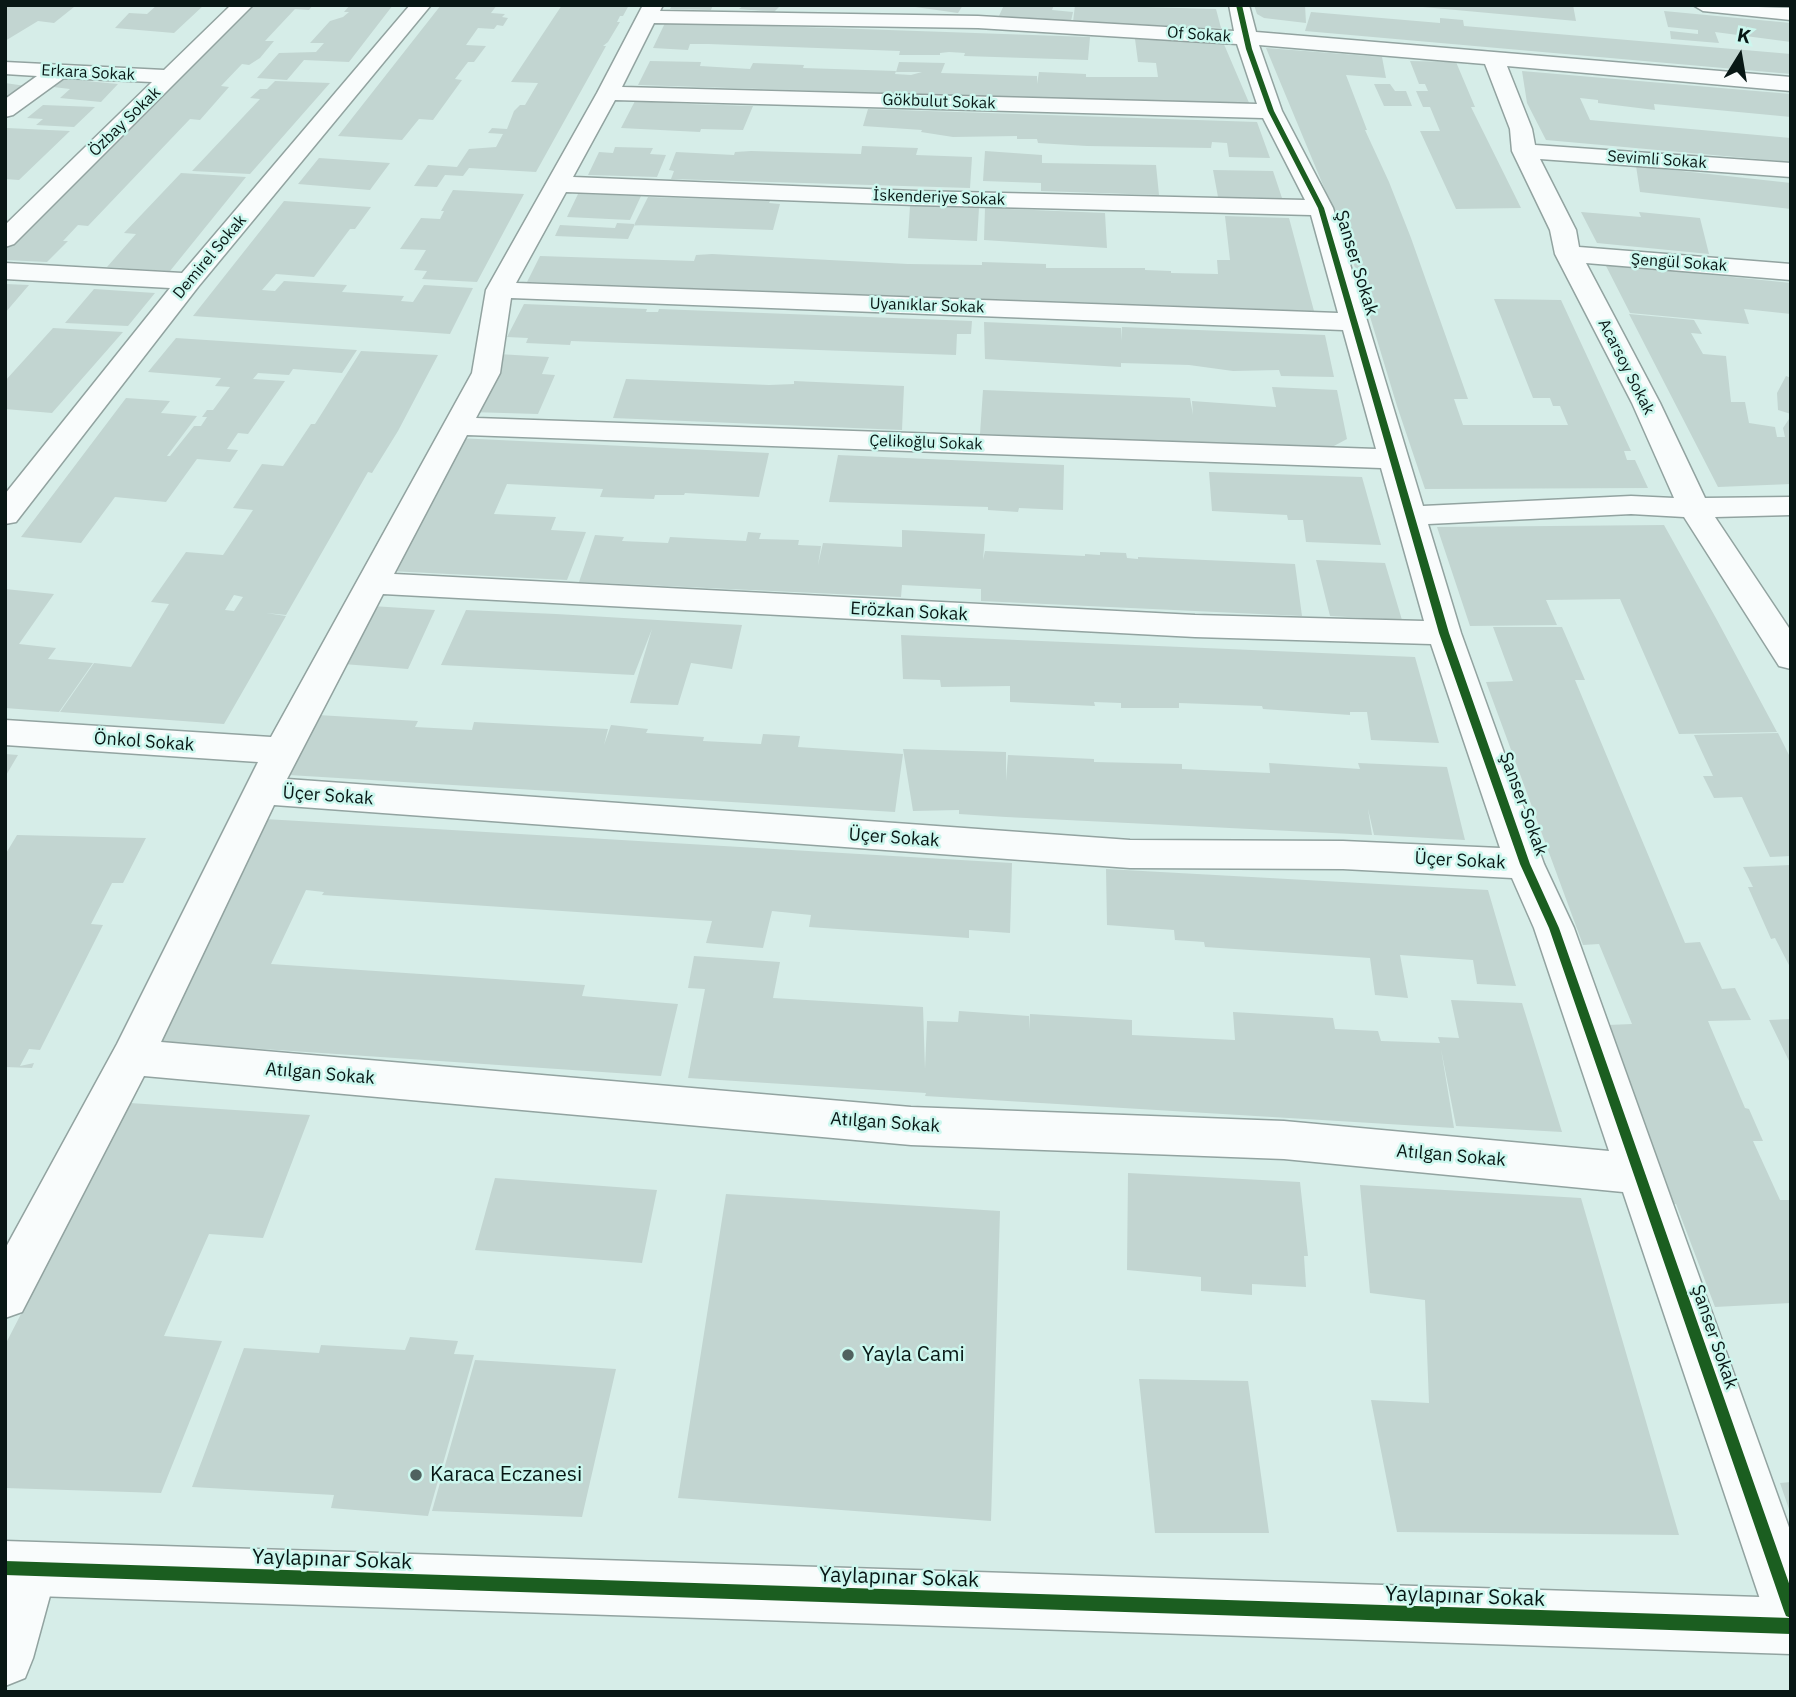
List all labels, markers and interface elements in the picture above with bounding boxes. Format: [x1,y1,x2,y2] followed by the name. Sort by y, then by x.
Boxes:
[1705,21,1775,91] north arrow
[1735,22,1753,48] text: K
[1166,23,1232,47] street label: Of Sokak
[41,61,135,85] street label: Erkara Sokak
[85,83,165,161] street label: Özbay Sokak
[882,90,996,114] street label: Gökbulut Sokak
[1607,147,1707,173] street label: Sevimli Sokak
[873,186,1005,210] street label: İskenderiye Sokak
[1330,208,1382,318] street label: Şanser Sokak
[169,211,251,303] street label: Demirel Sokak
[1630,250,1728,276] street label: Şengül Sokak
[869,294,985,318] street label: Uyanıklar Sokak
[1594,316,1658,418] street label: Acarsoy Sokak
[869,431,983,455] street label: Çelikoğlu Sokak
[850,598,968,626] street label: Erözkan Sokak
[93,728,195,756] street label: Önkol Sokak
[1494,749,1552,859] street label: Şanser Sokak
[282,782,374,810] street label: Üçer Sokak
[848,824,940,852] street label: Üçer Sokak
[1414,848,1506,874] street label: Üçer Sokak
[264,1058,376,1090] street label: Atılgan Sokak
[830,1108,940,1138] street label: Atılgan Sokak
[1395,1140,1507,1172] street label: Atılgan Sokak
[1686,1282,1742,1392] street label: Şanser Sokak
[862,1342,965,1368] place label: Yayla Cami
[840,1347,856,1363] marker: Yayla Cami
[430,1462,582,1488] place label: Karaca Eczanesi
[408,1467,424,1483] marker: Karaca Eczanesi
[251,1545,413,1575] street label: Yaylapınar Sokak
[818,1563,980,1593] street label: Yaylapınar Sokak
[1384,1582,1546,1612] street label: Yaylapınar Sokak

